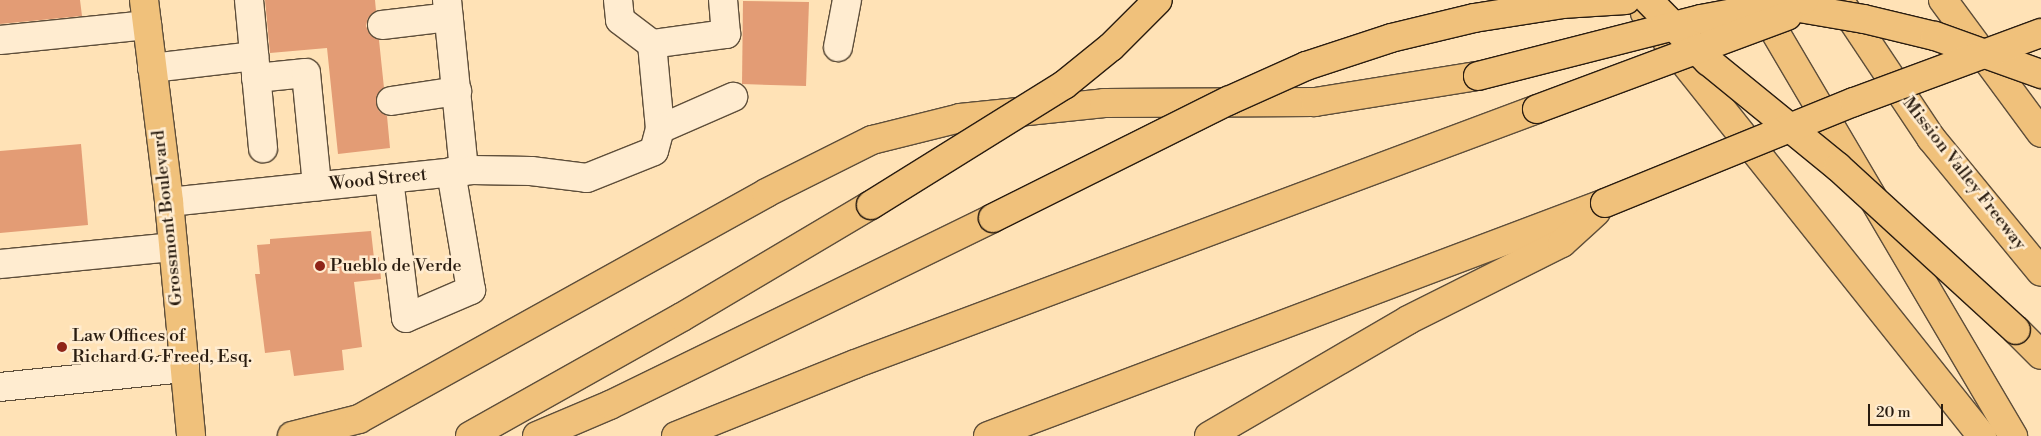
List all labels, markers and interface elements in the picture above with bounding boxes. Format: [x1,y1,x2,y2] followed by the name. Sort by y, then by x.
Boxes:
[1898,93,2030,255] street label: Mission Valley Freeway
[148,129,188,307] street label: Grossmont Boulevard
[328,164,428,196] street label: Wood Street
[330,255,462,277] place label: Pueblo de Verde
[314,260,326,272] marker: Pueblo de Verde
[72,326,252,368] place label: Law Offices of Richard G. Freed, Esq.
[56,341,68,353] marker: Law Offices of Richard G. Freed, Esq.
[1871,394,1946,426] scale bar
[1876,403,1911,422] text: 20 m

